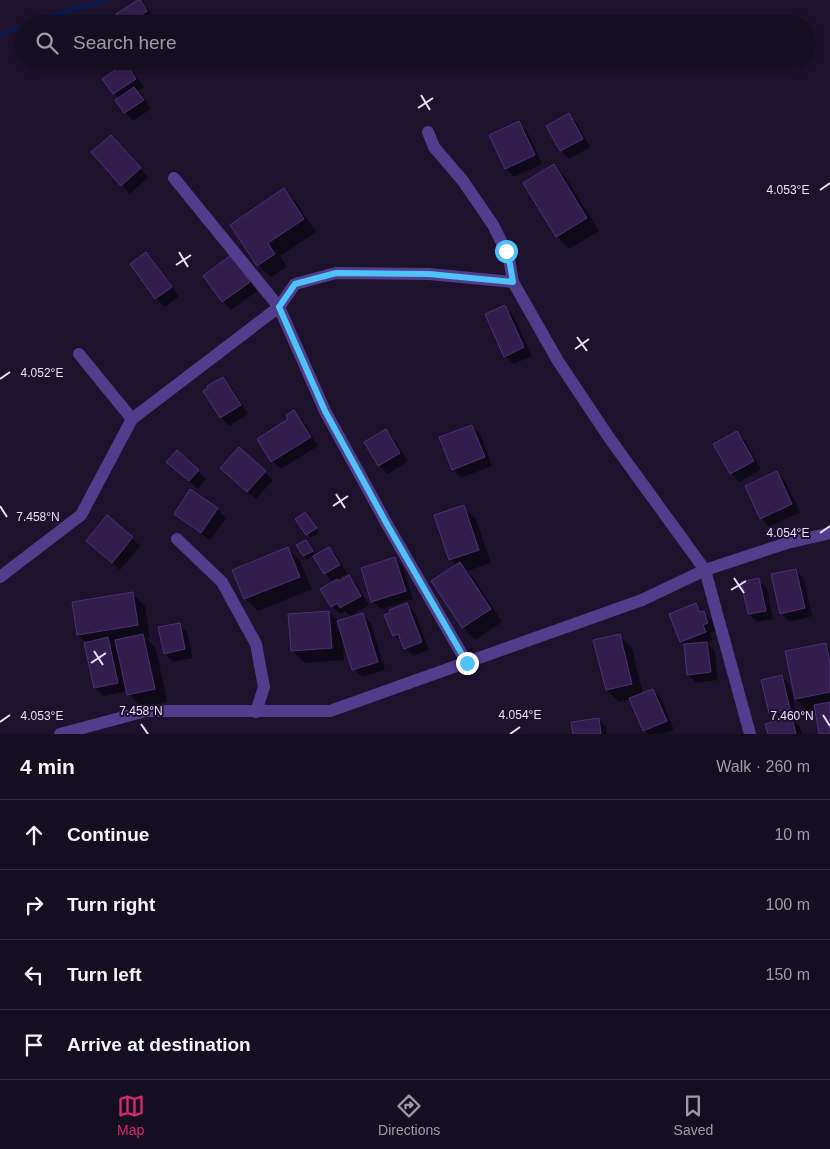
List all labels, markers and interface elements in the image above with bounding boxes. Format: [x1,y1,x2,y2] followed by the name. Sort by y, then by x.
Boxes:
[15,15,815,70] search box
[33,29,61,57] icon: search
[73,32,177,53] text: Search here
[767,183,809,197] text: 4.053°E
[495,240,518,263] route start
[21,366,63,380] text: 4.052°E
[16,510,60,524] text: 7.458°N
[767,526,809,540] text: 4.054°E
[456,652,479,675] route end
[119,704,163,718] text: 7.458°N
[499,708,541,722] text: 4.054°E
[21,709,63,723] text: 4.053°E
[770,709,814,723] text: 7.460°N
[20,755,75,778] text: 4 min
[716,758,810,775] text: Walk · 260 m
[20,821,48,849] icon: ahead
[67,824,149,845] text: Continue
[774,826,810,843] text: 10 m
[20,891,48,919] icon: right
[67,894,155,915] text: Turn right
[766,896,810,913] text: 100 m
[20,961,48,989] icon: left
[67,964,142,985] text: Turn left
[766,966,810,983] text: 150 m
[20,1031,48,1059] icon: arrive
[67,1034,251,1055] text: Arrive at destination
[117,1092,145,1138] tab: Map
[378,1092,440,1138] tab: Directions
[674,1092,713,1138] tab: Saved

